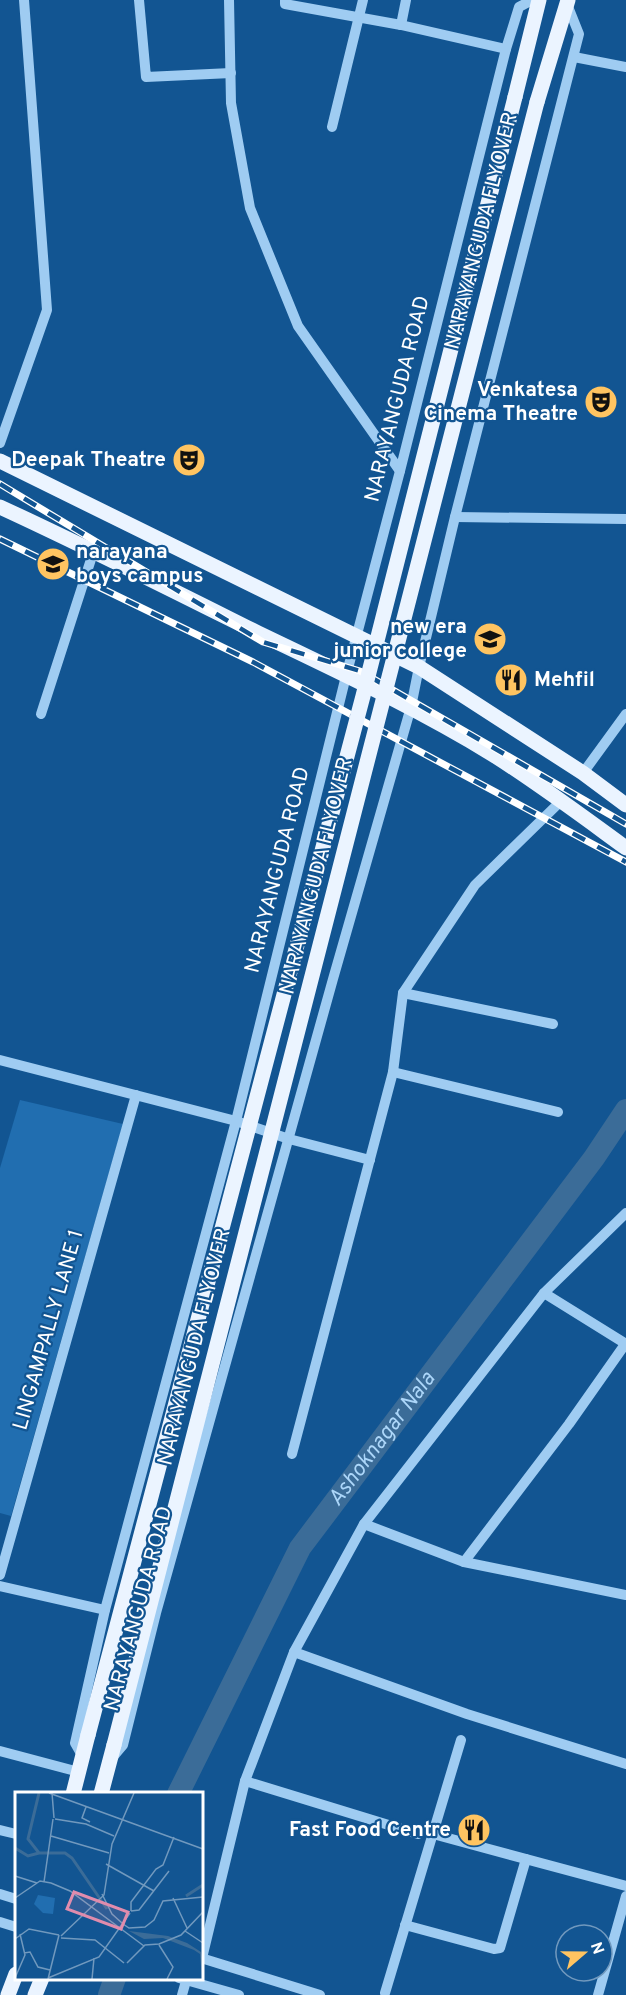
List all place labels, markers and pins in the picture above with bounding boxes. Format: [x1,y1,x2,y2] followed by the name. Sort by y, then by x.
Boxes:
[423,377,578,428] place label: Venkatesa Cinema Theatre
[583,384,619,420] theatre icon: Venkatesa Cinema Theatre
[171,442,207,478] theatre icon: Deepak Theatre
[11,447,166,474] place label: Deepak Theatre
[76,539,204,590] place label: narayana boys campus
[35,546,71,582] school or university icon: narayana boys campus
[331,614,467,665] place label: new era junior college
[472,621,508,657] school or university icon: new era junior college
[493,662,529,698] restaurant icon: Mehfil
[534,667,595,694] place label: Mehfil
[456,1812,492,1848] restaurant icon: Fast Food Centre
[289,1817,451,1844] place label: Fast Food Centre

